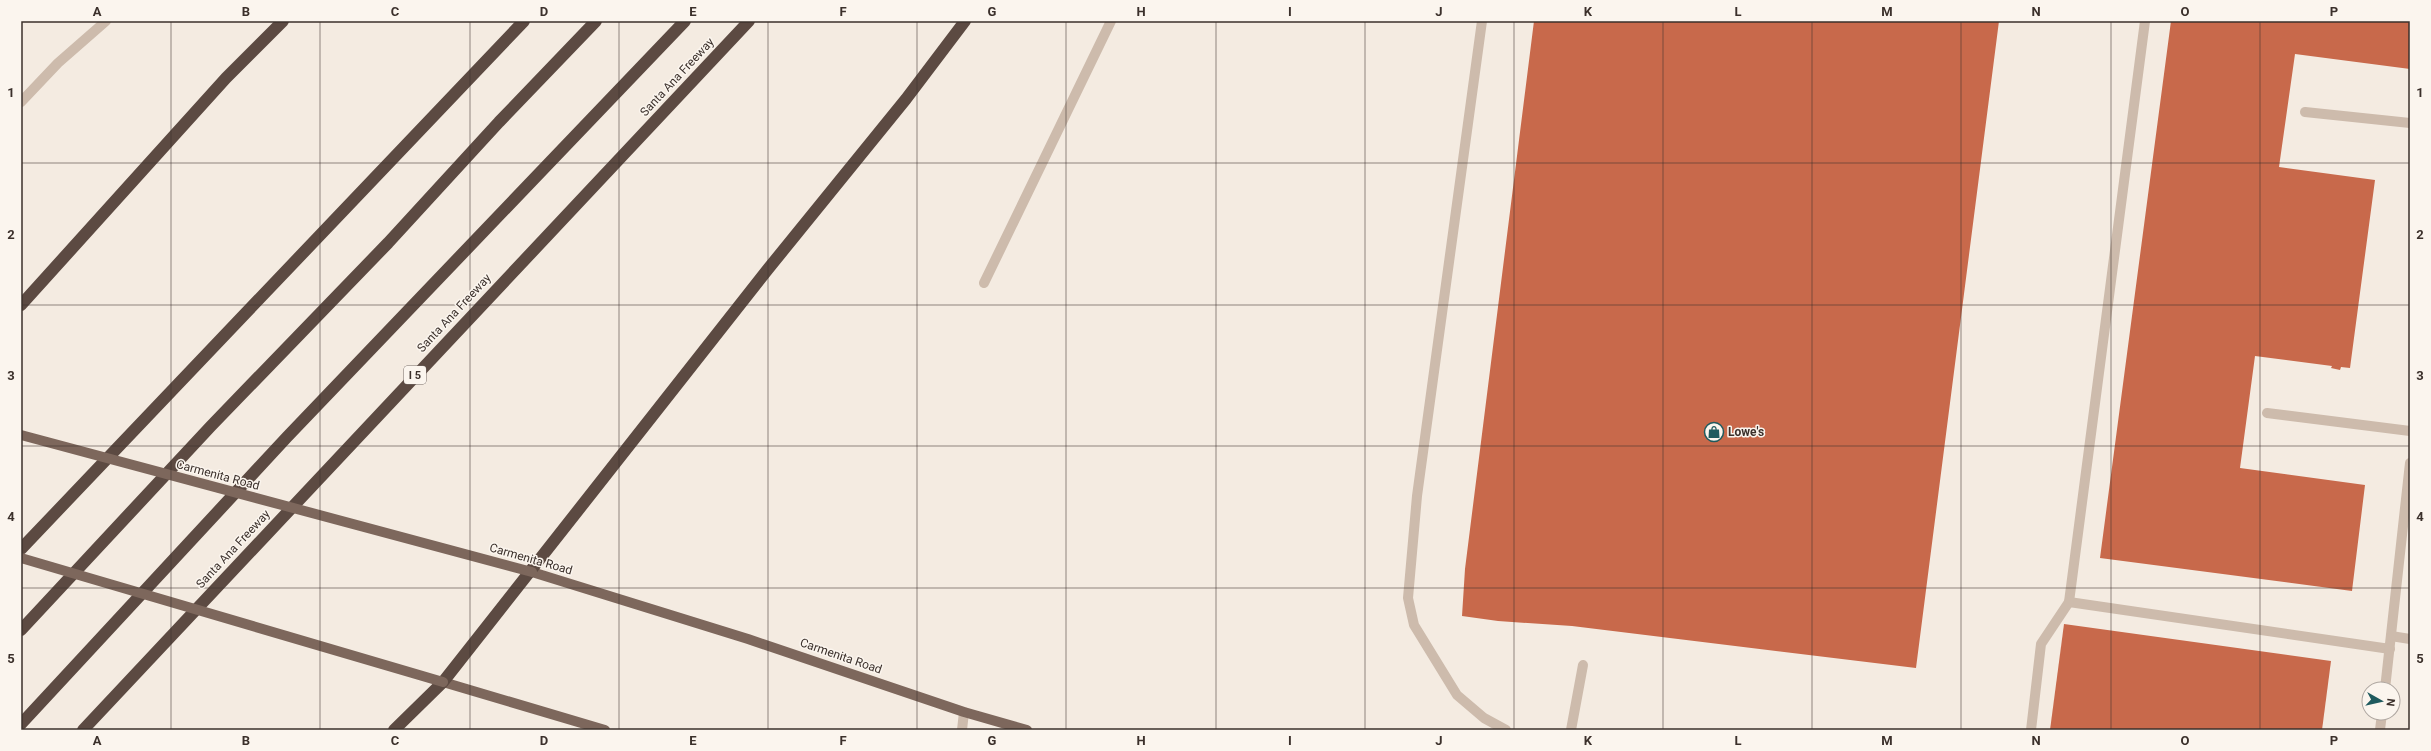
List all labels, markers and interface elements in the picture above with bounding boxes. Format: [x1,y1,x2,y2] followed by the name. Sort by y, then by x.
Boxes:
[93,4,102,19] text: A
[242,4,250,19] text: B
[391,4,400,19] text: C
[540,4,548,19] text: D
[689,4,697,19] text: E
[839,4,847,19] text: F
[988,4,997,19] text: G
[1136,4,1146,19] text: H
[1288,4,1292,19] text: I
[1435,4,1443,19] text: J
[1584,4,1593,19] text: K
[1734,4,1742,19] text: L
[1881,4,1893,19] text: M
[2031,4,2041,19] text: N
[2181,4,2190,19] text: O
[2330,4,2338,19] text: P
[637,35,717,119] street label: Santa Ana Freeway
[7,85,15,100] text: 1
[2416,85,2424,100] text: 1
[7,227,15,242] text: 2
[2416,227,2424,242] text: 2
[414,271,494,355] street label: Santa Ana Freeway
[404,366,426,384] road number: I 5
[7,368,15,383] text: 3
[2416,368,2424,383] text: 3
[1703,421,1725,443] shop icon: Lowe's
[1728,425,1764,439] place label: Lowe's
[175,457,261,493] street label: Carmenita Road
[193,507,273,591] street label: Santa Ana Freeway
[7,509,15,524] text: 4
[2416,509,2424,524] text: 4
[488,540,574,578] street label: Carmenita Road
[798,635,884,677] street label: Carmenita Road
[7,651,15,666] text: 5
[2416,651,2424,666] text: 5
[2361,681,2401,721] north arrow
[2383,698,2397,707] text: N
[93,733,102,748] text: A
[242,733,250,748] text: B
[391,733,400,748] text: C
[540,733,548,748] text: D
[689,733,697,748] text: E
[839,733,847,748] text: F
[988,733,997,748] text: G
[1136,733,1146,748] text: H
[1288,733,1292,748] text: I
[1435,733,1443,748] text: J
[1584,733,1593,748] text: K
[1734,733,1742,748] text: L
[1881,733,1893,748] text: M
[2031,733,2041,748] text: N
[2181,733,2190,748] text: O
[2330,733,2338,748] text: P

